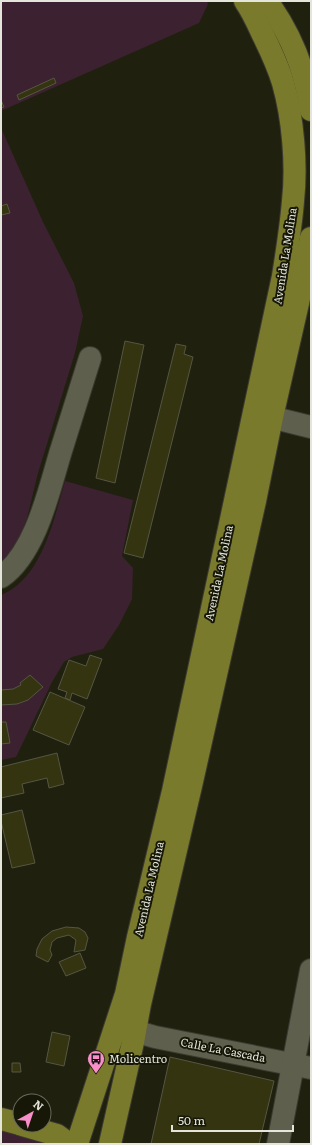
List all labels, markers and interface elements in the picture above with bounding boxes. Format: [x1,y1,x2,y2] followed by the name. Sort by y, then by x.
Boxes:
[268,206,300,305] street label: Avenida La Molina
[200,523,236,622] street label: Avenida La Molina
[129,839,167,938] street label: Avenida La Molina
[179,1033,267,1065] street label: Calle La Cascada
[86,1049,106,1074] bus stop icon: Molicentro
[109,1050,167,1066] place label: Molicentro
[12,1093,52,1133] north arrow
[30,1095,48,1114] text: N
[172,1107,293,1133] scale bar
[178,1111,205,1129] text: 50 m

